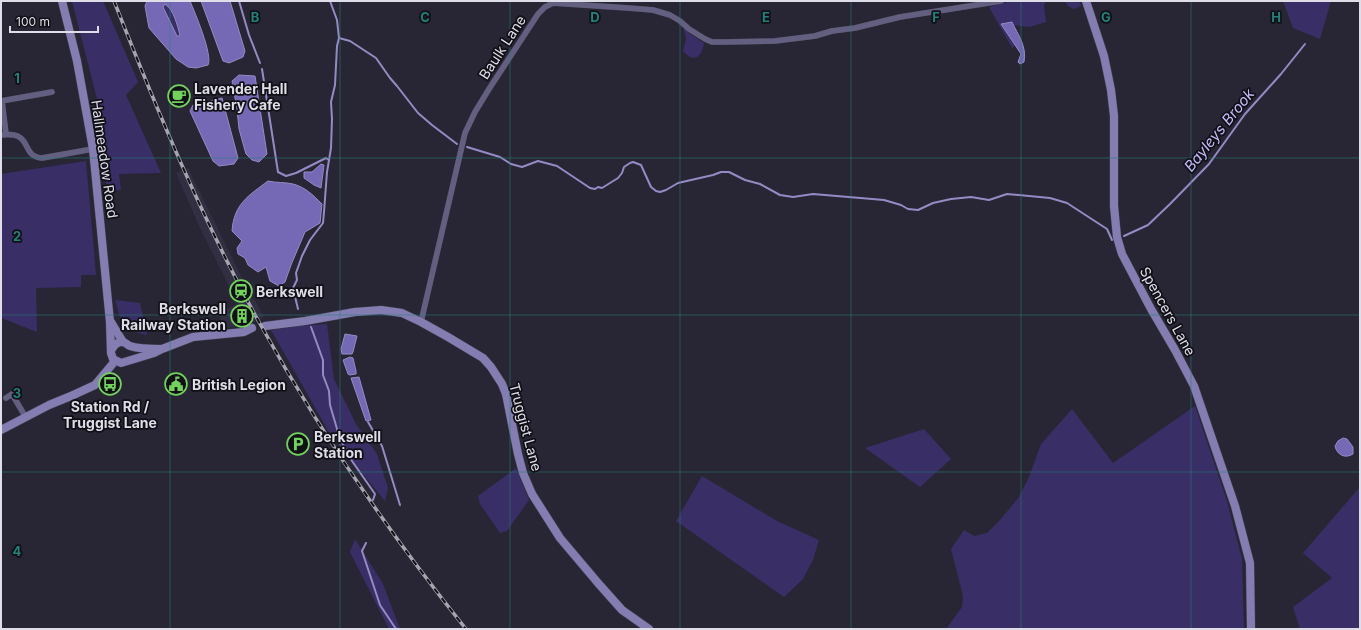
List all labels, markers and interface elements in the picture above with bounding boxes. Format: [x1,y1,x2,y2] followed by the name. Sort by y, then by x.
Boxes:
[10,8,98,34] scale bar
[251,9,260,25] text: B
[420,9,430,25] text: C
[590,9,600,25] text: D
[762,9,770,25] text: E
[932,9,940,25] text: F
[1101,9,1111,25] text: G
[1271,9,1281,25] text: H
[475,12,529,82] street label: Baulk Lane
[16,14,50,29] text: 100 m
[14,70,20,86] text: 1
[194,80,287,113] place label: Lavender Hall Fishery Cafe
[166,83,192,109] cafe icon: Lavender Hall Fishery Cafe
[1180,84,1259,175] water label: Bayleys Brook
[88,99,122,219] street label: Hallmeadow Road
[13,228,21,244] text: 2
[1137,264,1199,358] street label: Spencers Lane
[228,278,254,304] station icon: Berkswell
[256,283,323,300] place label: Berkswell
[121,300,226,333] place label: Berkswell Railway Station
[229,303,255,329] building icon: Berkswell Railway Station
[97,371,123,397] bus stop icon: Station Rd / Truggist Lane
[163,371,189,397] public building icon: British Legion
[192,376,286,393] place label: British Legion
[506,381,546,473] street label: Truggist Lane
[13,385,21,401] text: 3
[63,398,157,431] place label: Station Rd / Truggist Lane
[314,428,381,461] place label: Berkswell Station
[285,431,311,457] parking icon: Berkswell Station
[13,543,22,559] text: 4

